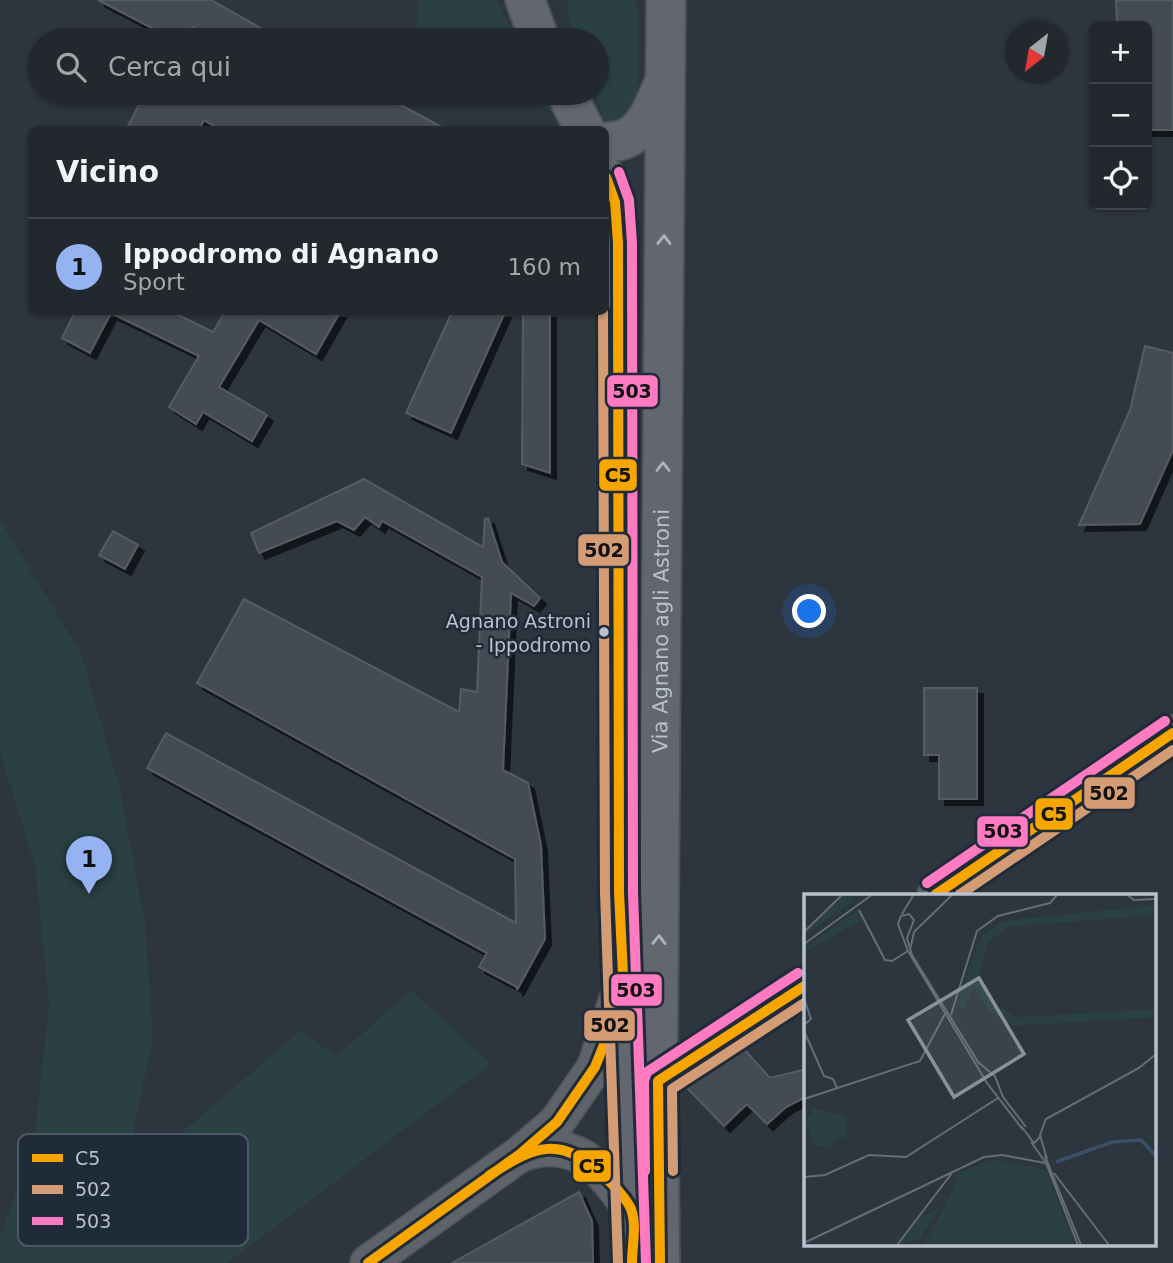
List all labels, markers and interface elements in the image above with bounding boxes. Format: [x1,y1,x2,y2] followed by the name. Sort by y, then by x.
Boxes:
[1005,21,1068,84] north arrow
[1089,21,1152,210] map controls
[1089,21,1152,84] button: +
[28,28,609,105] search box
[52,48,90,86] icon: search
[108,52,231,82] text: Cerca qui
[1089,84,1152,147] button: −
[1089,147,1152,210] button: locate
[56,154,159,189] text: Vicino
[656,234,672,244] one-way arrow
[123,239,439,269] text: Ippodromo di Agnano
[71,254,87,280] text: 1
[507,254,581,280] text: 160 m
[123,269,185,295] text: Sport
[606,374,659,408] line badge: 503
[612,380,652,402] text: 503
[598,458,638,492] line badge: C5
[655,461,671,472] one-way arrow
[604,464,632,486] text: C5
[648,509,674,753] street label: Via Agnano agli Astroni
[577,533,630,567] line badge: 502
[584,539,624,561] text: 502
[792,594,826,628] your location
[446,610,591,656] place label: Agnano Astroni - Ippodromo
[597,625,611,639] marker: Agnano Astroni - Ippodromo
[1083,776,1136,810] line badge: 502
[1089,782,1129,804] text: 502
[1034,797,1074,831] line badge: C5
[1040,803,1068,825] text: C5
[976,815,1029,848] line badge: 503
[983,820,1023,842] text: 503
[66,836,112,894] pin: 1
[804,894,1156,1246] inset map
[651,934,667,944] one-way arrow
[610,973,663,1007] line badge: 503
[616,979,656,1001] text: 503
[583,1009,636,1042] line badge: 502
[590,1014,630,1036] text: 502
[18,1134,248,1246] legend
[75,1147,100,1169] text: C5
[572,1149,612,1183] line badge: C5
[578,1155,606,1177] text: C5
[75,1178,111,1200] text: 502
[75,1210,111,1232] text: 503

